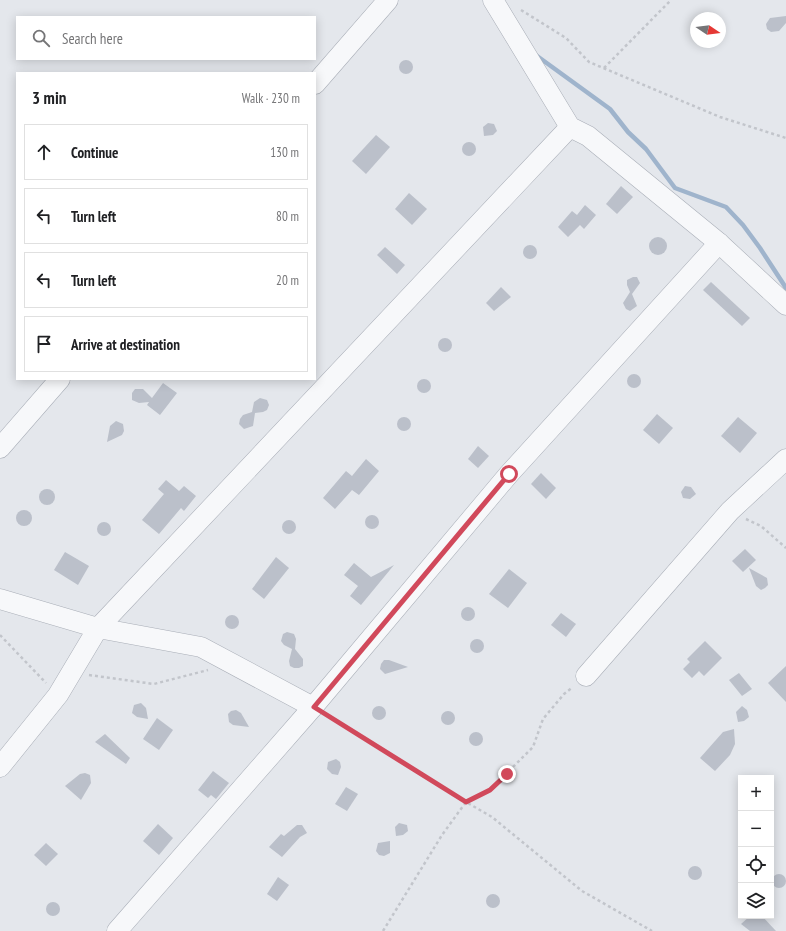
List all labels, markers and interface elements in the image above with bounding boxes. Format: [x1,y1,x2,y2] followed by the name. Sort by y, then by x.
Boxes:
[690,12,726,48] north arrow
[16,16,316,60] search box
[30,27,52,49] icon: search
[62,29,123,48] text: Search here
[32,87,66,109] text: 3 min
[242,90,300,107] text: Walk · 230 m
[33,141,55,163] icon: ahead
[71,143,118,162] text: Continue
[270,144,299,161] text: 130 m
[33,205,55,227] icon: left
[71,207,116,226] text: Turn left
[276,208,299,225] text: 80 m
[33,269,55,291] icon: left
[71,271,116,290] text: Turn left
[276,272,299,289] text: 20 m
[33,333,55,355] icon: arrive
[71,335,180,354] text: Arrive at destination
[500,465,518,483] route start
[498,765,516,783] route end
[738,775,774,919] map controls
[738,775,774,811] button: +
[738,811,774,847] button: −
[738,847,774,883] button: locate
[738,883,774,919] button: layers

